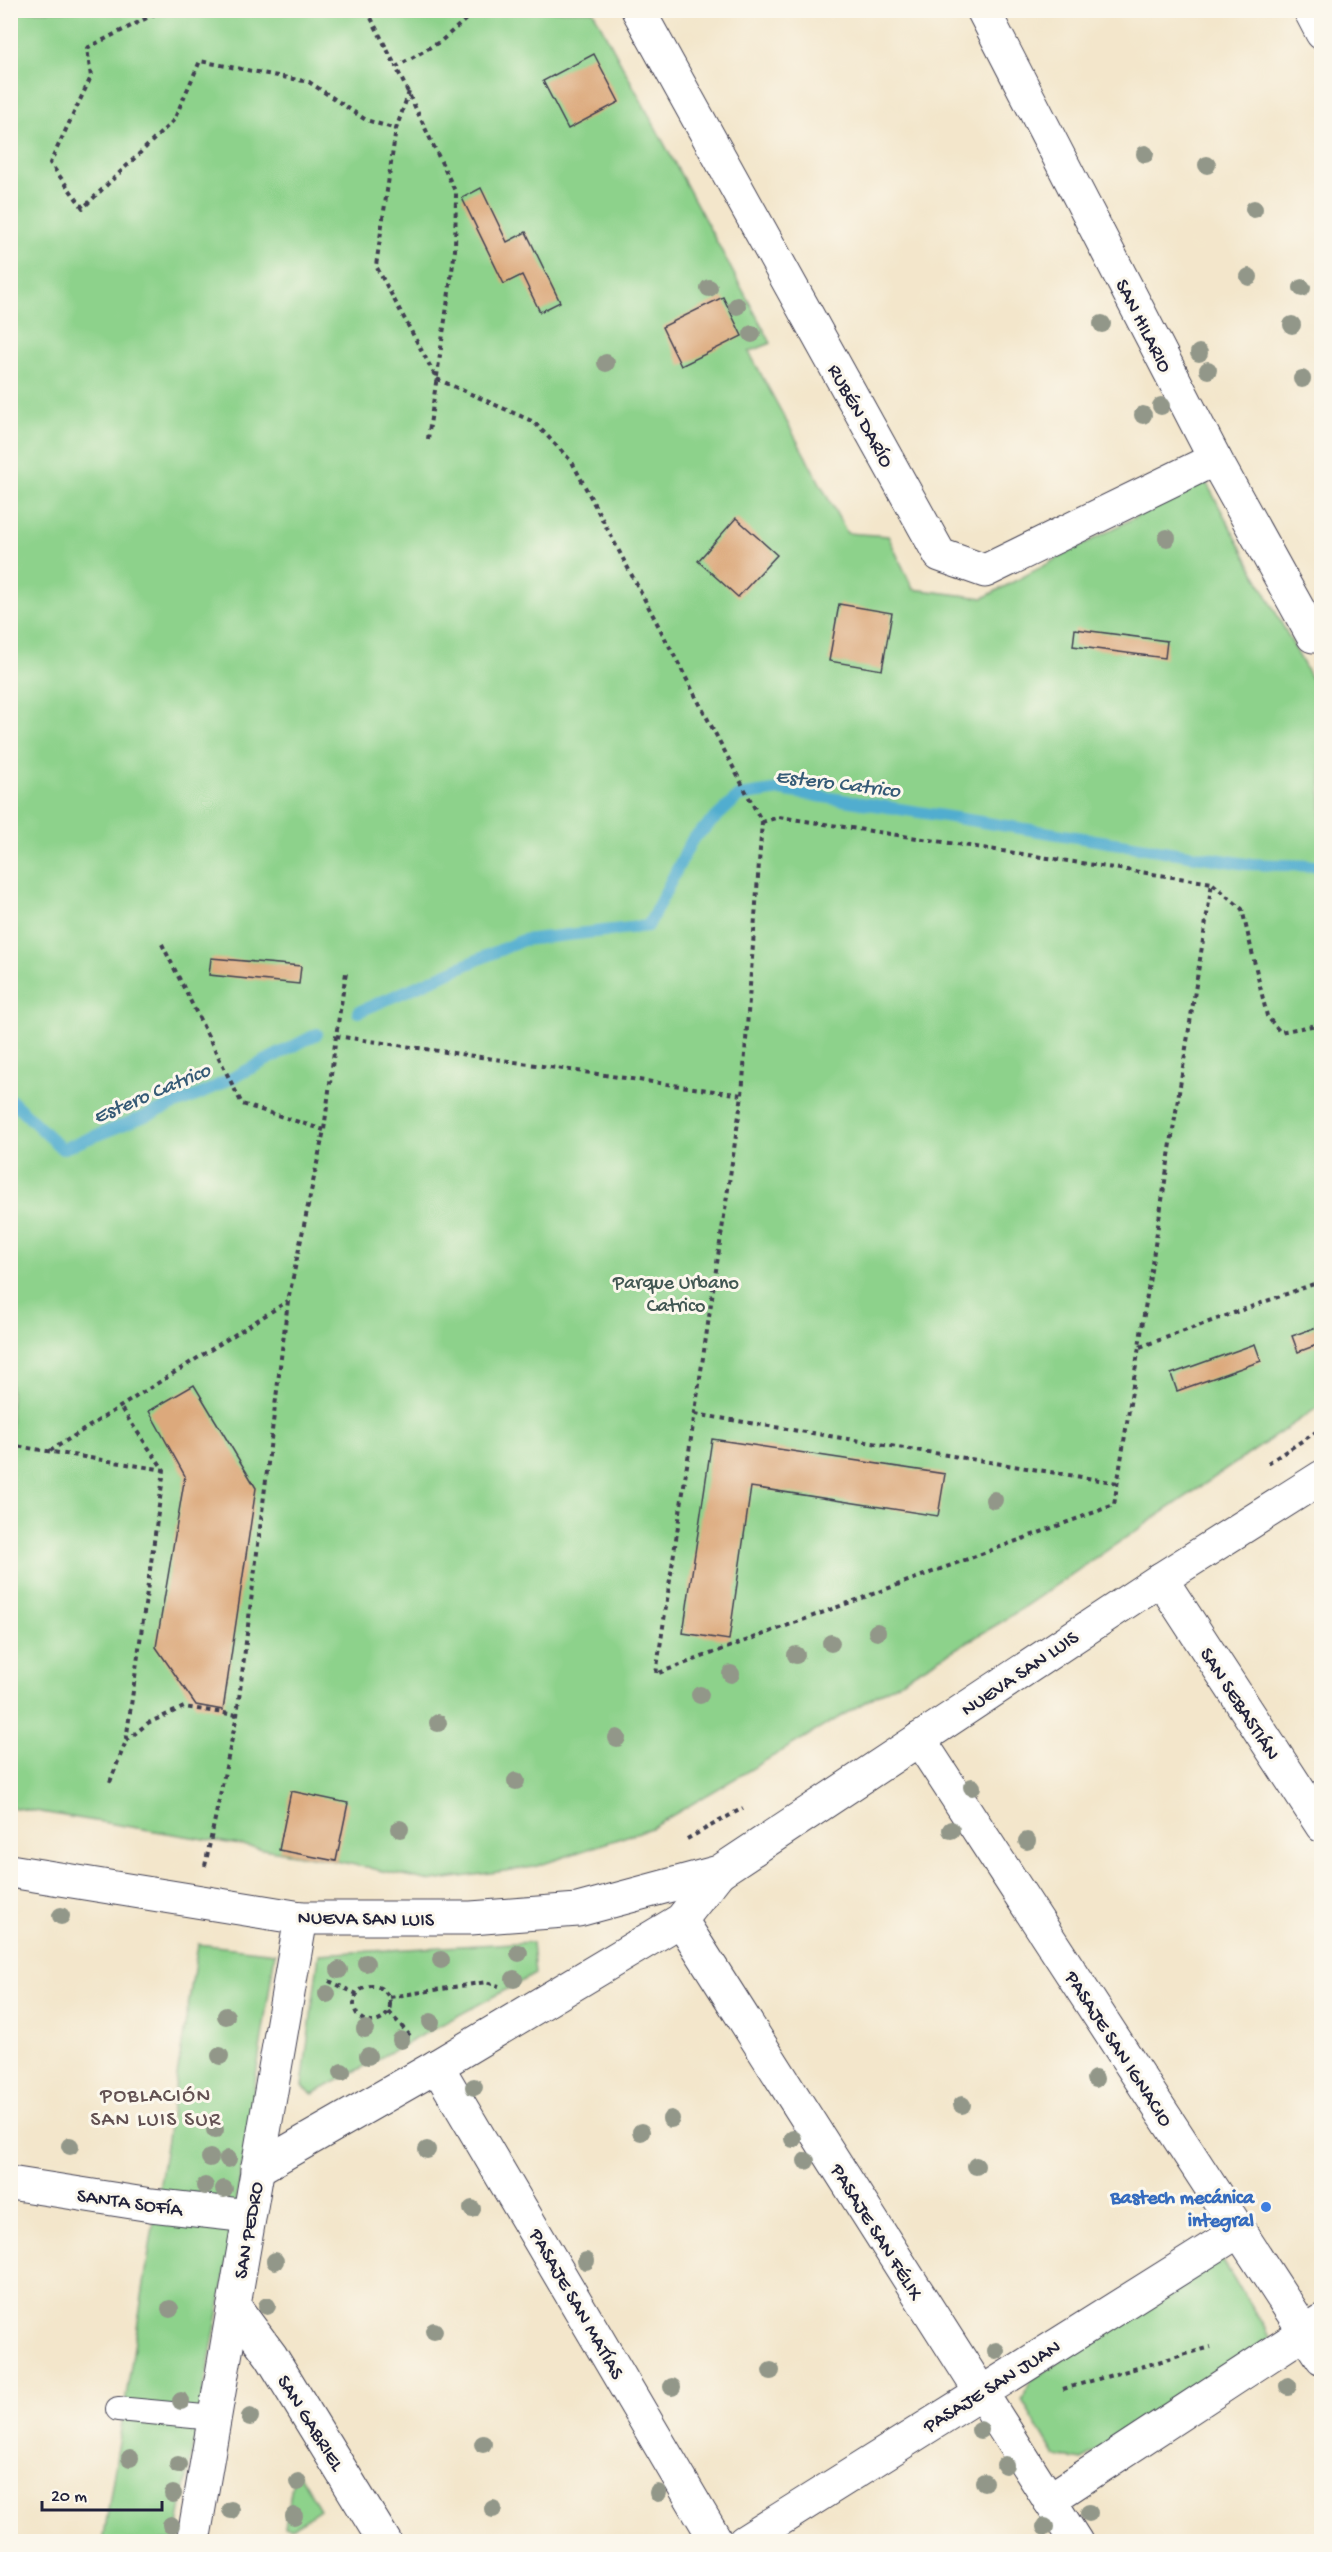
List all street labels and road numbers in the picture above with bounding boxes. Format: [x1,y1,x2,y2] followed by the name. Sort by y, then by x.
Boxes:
[1109,276,1175,377] street label: SAN HILARIO
[821,360,898,472] street label: RUBÉN DARÍO
[958,1627,1085,1723] street label: NUEVA SAN LUIS
[1193,1643,1285,1765] street label: SAN SEBASTIÁN
[297,1908,435,1933] street label: NUEVA SAN LUIS
[1058,1967,1176,2132] street label: PASAJE SAN IGNACIO
[823,2159,928,2306] street label: PASAJE SAN FÉLIX
[231,2180,270,2281] street label: SAN PEDRO
[75,2185,185,2223] street label: SANTA SOFÍA
[522,2224,629,2385] street label: PASAJE SAN MATÍAS
[919,2336,1066,2440] street label: PASAJE SAN JUAN
[271,2372,348,2477] street label: SAN GABRIEL

